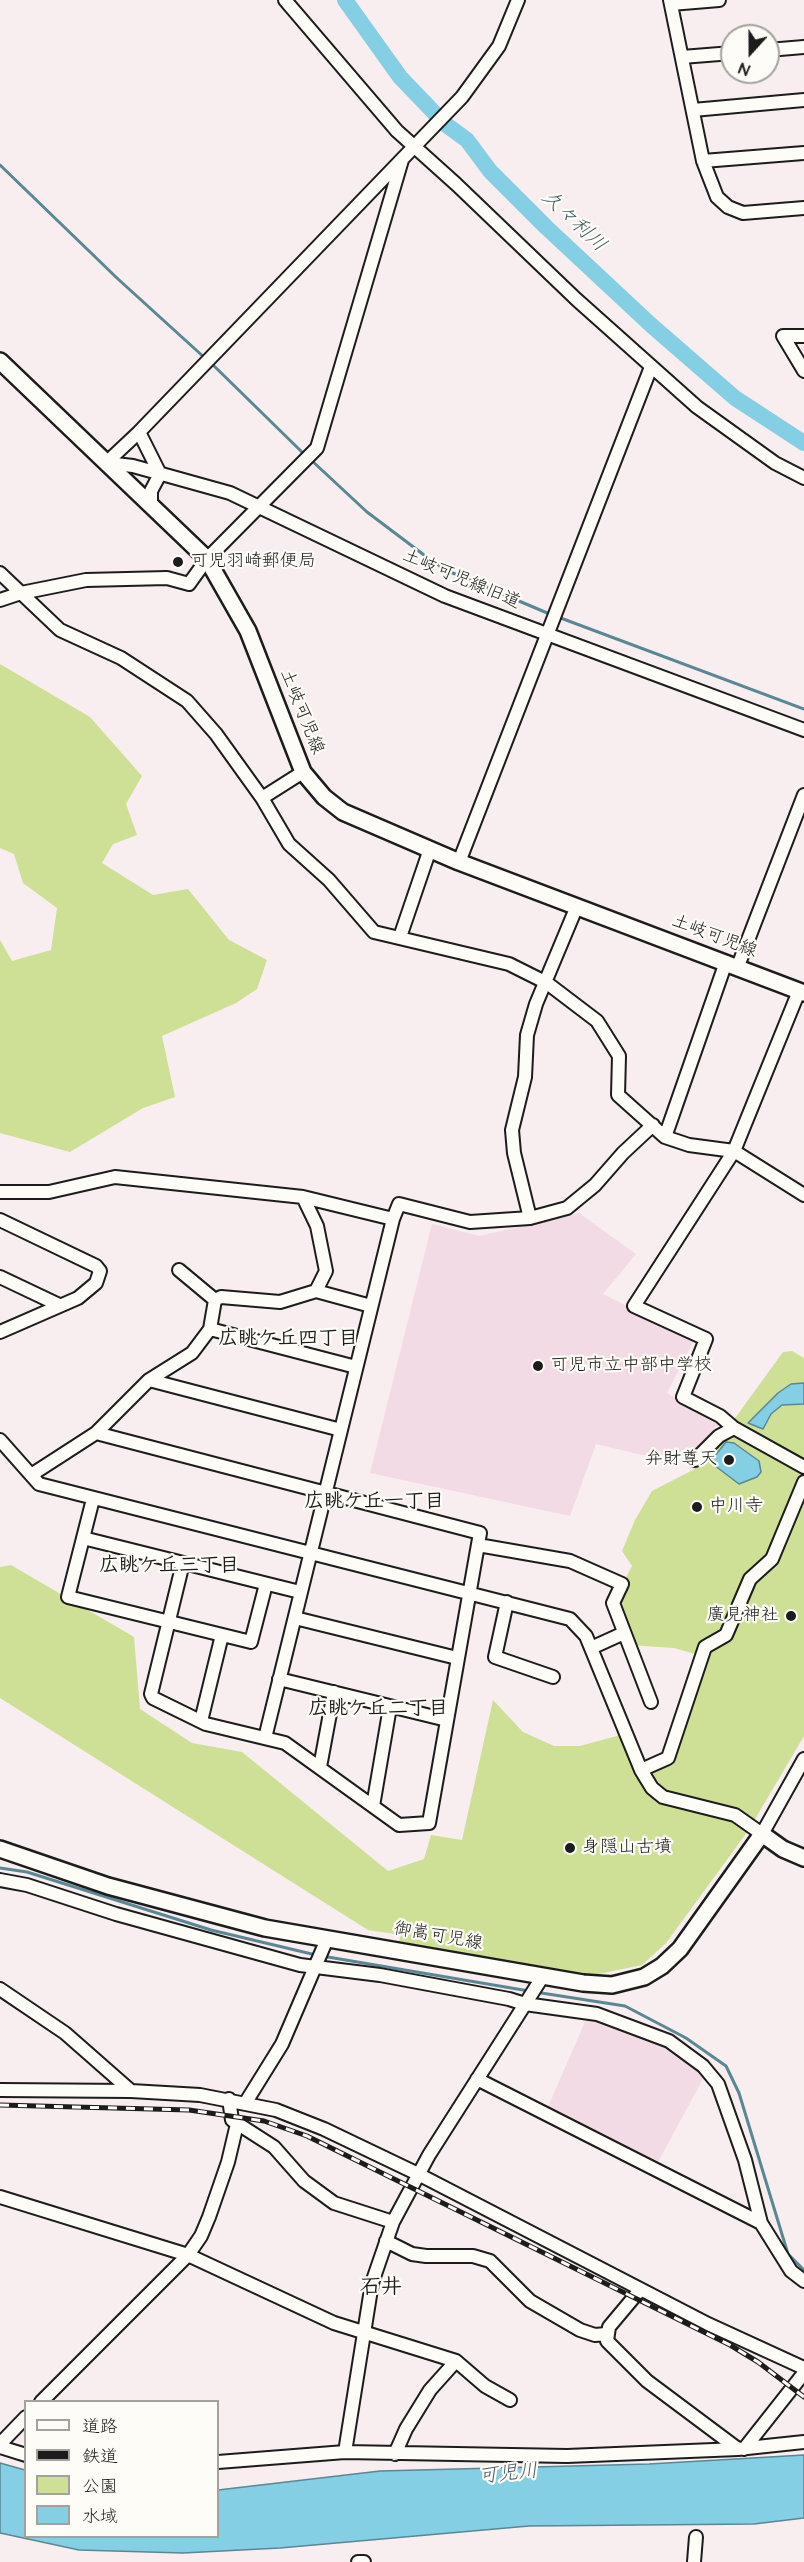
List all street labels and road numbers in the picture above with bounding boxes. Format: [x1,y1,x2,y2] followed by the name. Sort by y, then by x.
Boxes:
[399,545,523,615] street label: 土岐可児線旧道
[274,666,328,758] street label: 土岐可児線
[668,911,760,963] street label: 土岐可児線
[392,1919,484,1955] street label: 御嵩可児線

